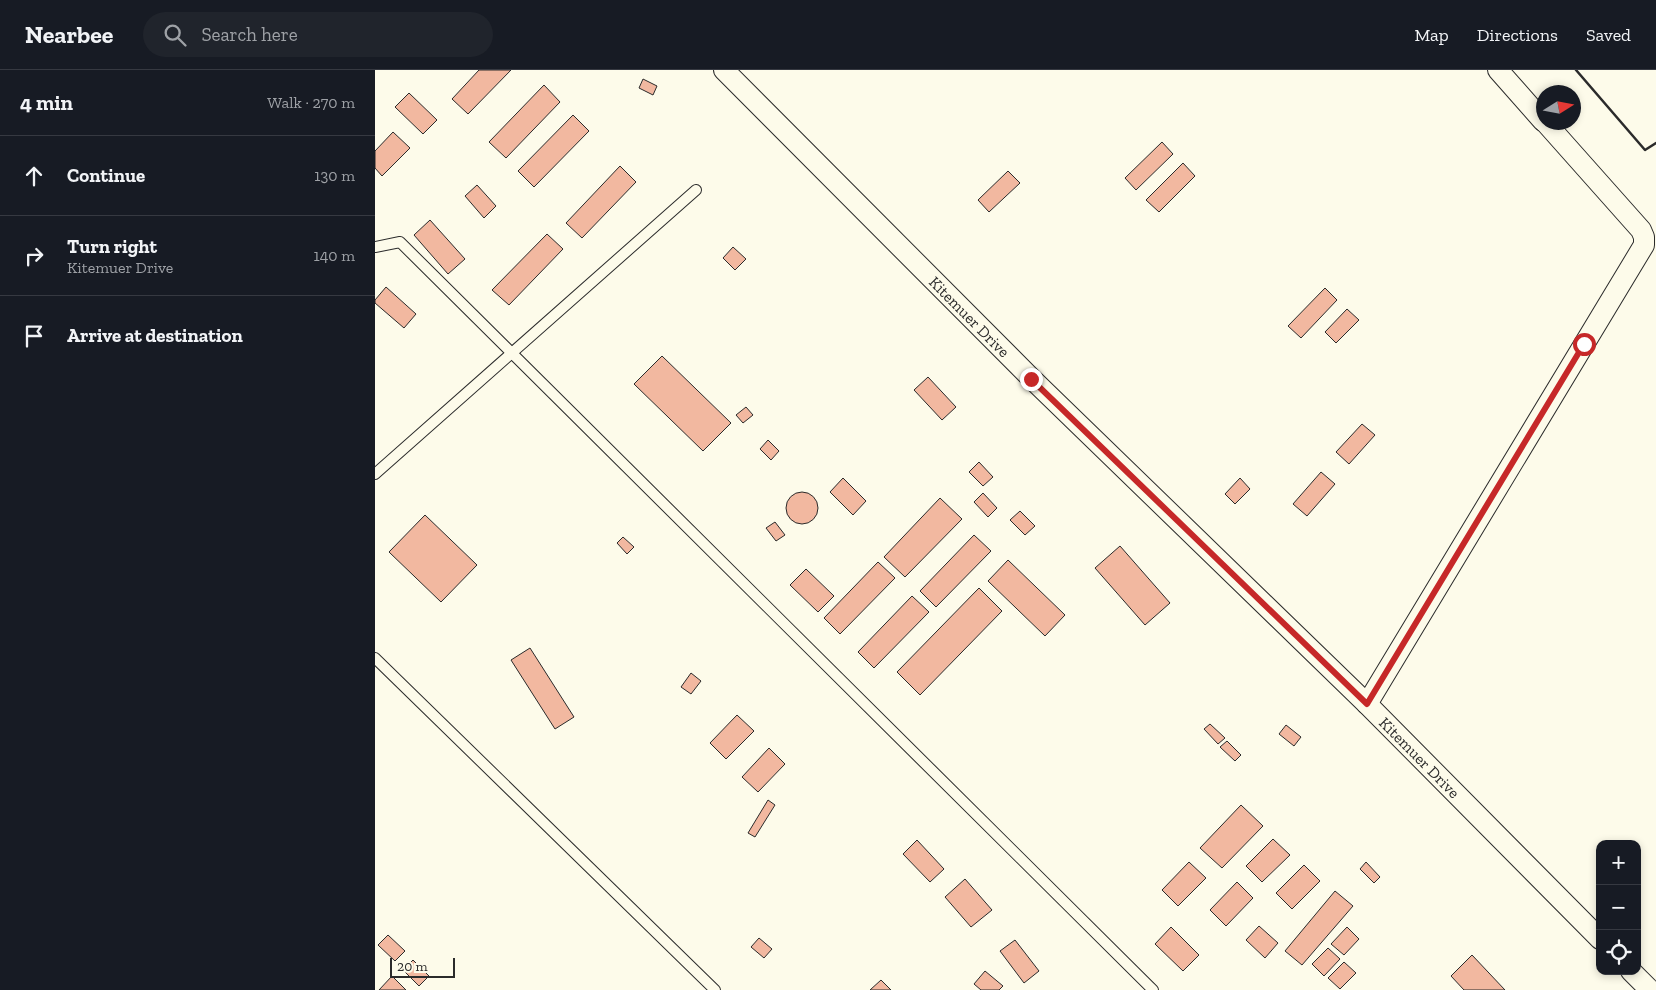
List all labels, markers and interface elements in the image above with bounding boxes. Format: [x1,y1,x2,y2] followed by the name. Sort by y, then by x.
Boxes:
[143,12,493,57] search box
[25,20,113,49] text: Nearbee
[161,21,189,49] icon: search
[201,23,298,46] text: Search here
[1414,24,1449,46] text: Map
[1477,24,1558,46] text: Directions
[1586,24,1631,46] text: Saved
[1536,85,1581,130] north arrow
[20,90,73,115] text: 4 min
[267,93,355,112] text: Walk · 270 m
[20,162,48,190] icon: ahead
[67,164,145,187] text: Continue
[314,166,355,185] text: 130 m
[67,235,157,258] text: Turn right
[20,242,48,270] icon: right
[314,246,355,265] text: 140 m
[67,258,173,277] text: Kitemuer Drive
[925,272,1014,361] street label: Kitemuer Drive
[20,322,48,350] icon: arrive
[67,324,243,347] text: Arrive at destination
[1573,333,1596,356] route start
[1020,368,1043,391] route end
[1375,713,1464,802] street label: Kitemuer Drive
[1596,840,1641,975] map controls
[1596,840,1641,885] button: +
[1596,885,1641,930] button: −
[1596,930,1641,975] button: locate
[390,955,455,978] scale bar
[397,958,428,975] text: 20 m

